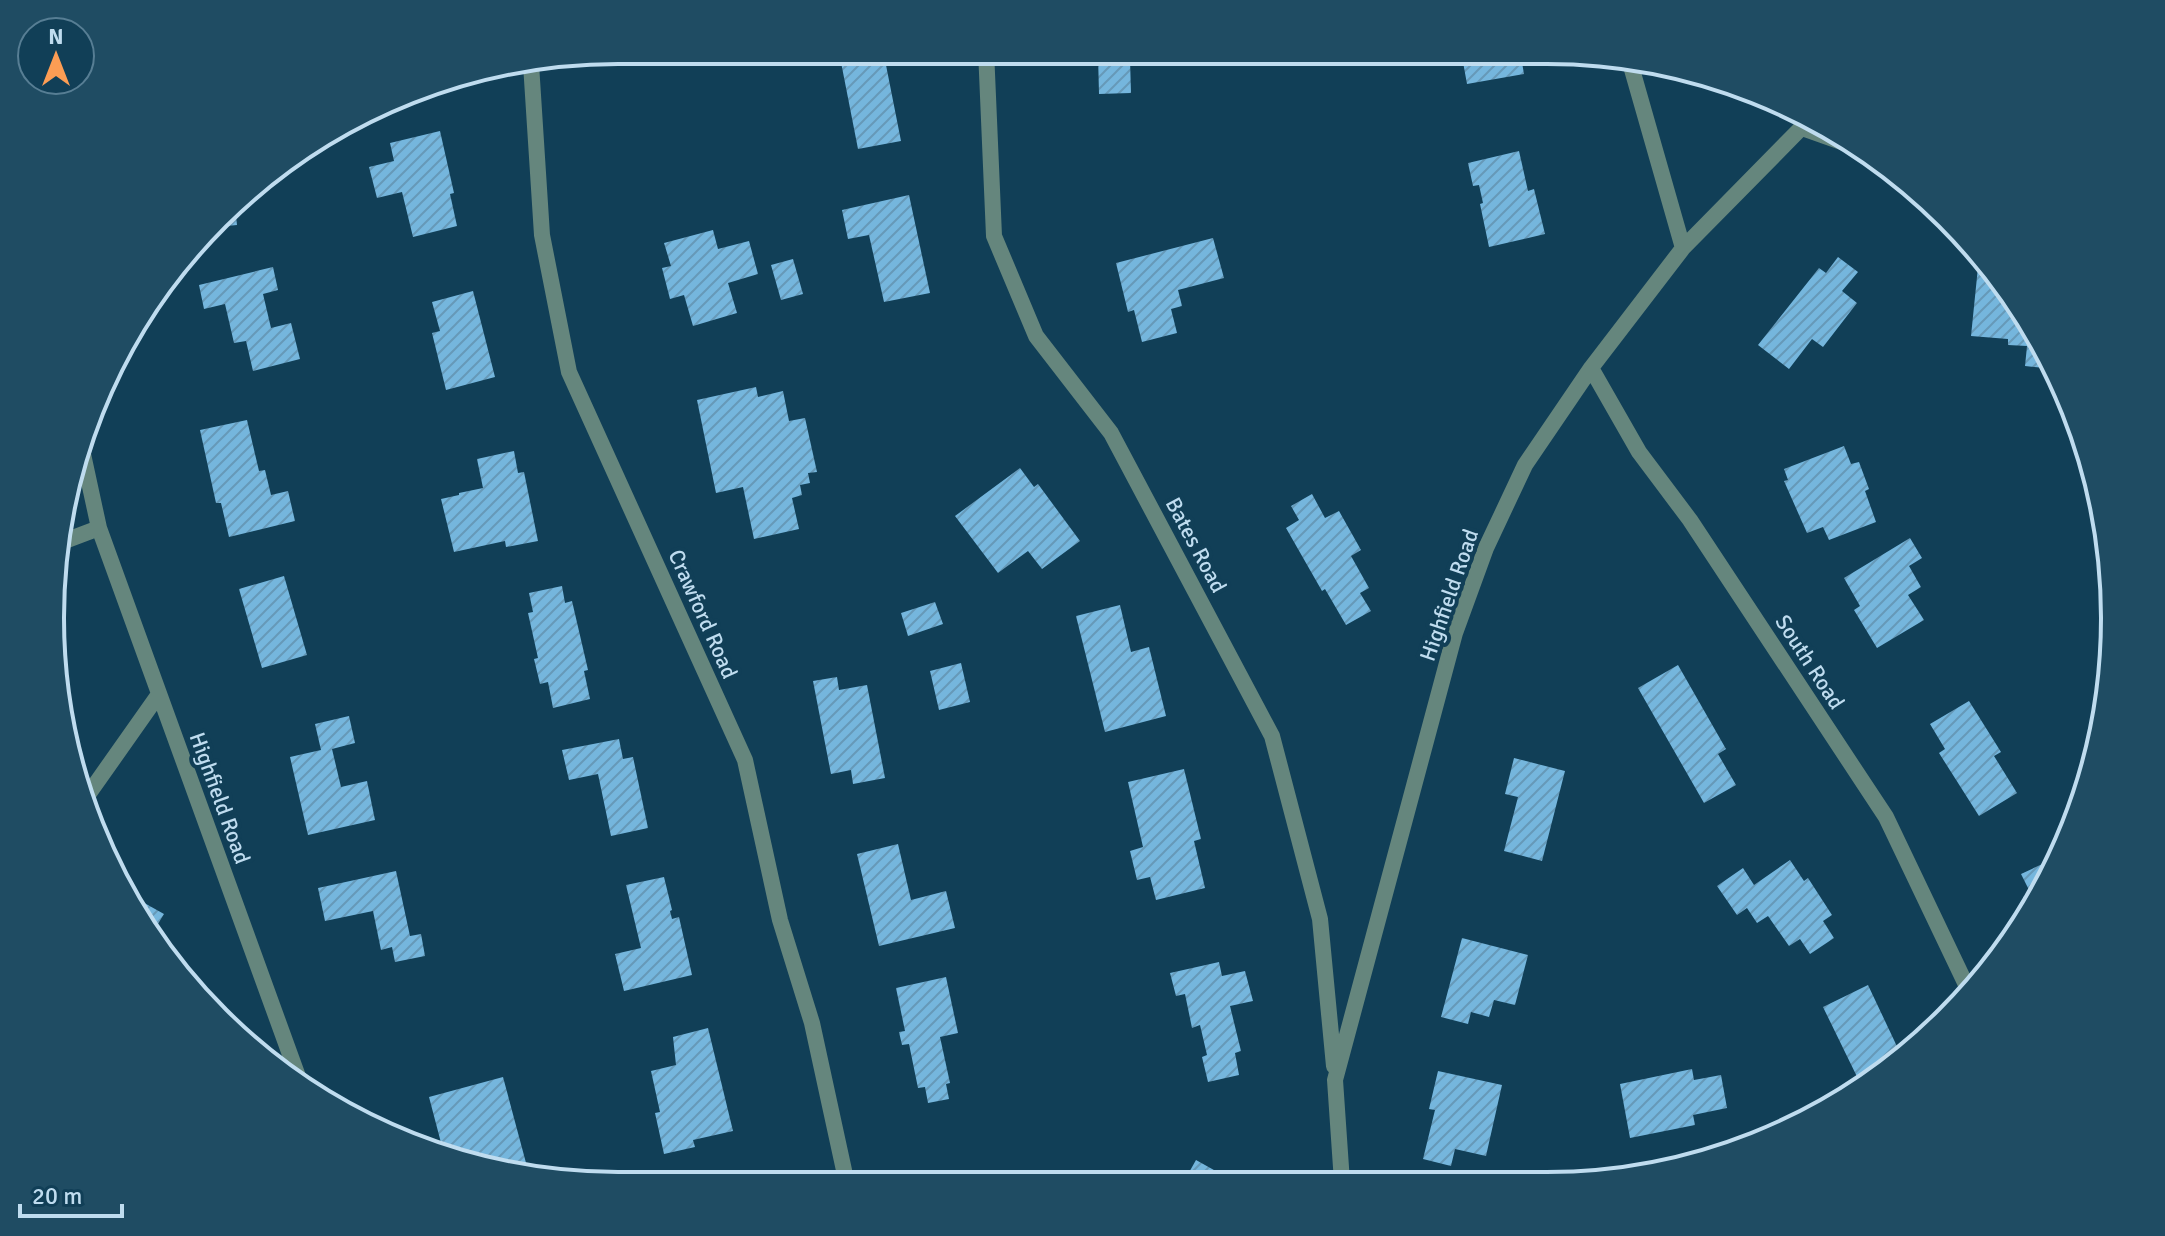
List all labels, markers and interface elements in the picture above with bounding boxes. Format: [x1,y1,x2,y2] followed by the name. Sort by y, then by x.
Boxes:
[16,16,96,96] north arrow
[48,23,64,50] text: N
[1160,493,1232,597] street label: Bates Road
[1414,525,1484,665] street label: Highfield Road
[663,545,743,683] street label: Crawford Road
[1769,610,1851,714] street label: South Road
[184,728,256,868] street label: Highfield Road
[20,1168,122,1218] scale bar
[32,1181,82,1211] text: 20 m

